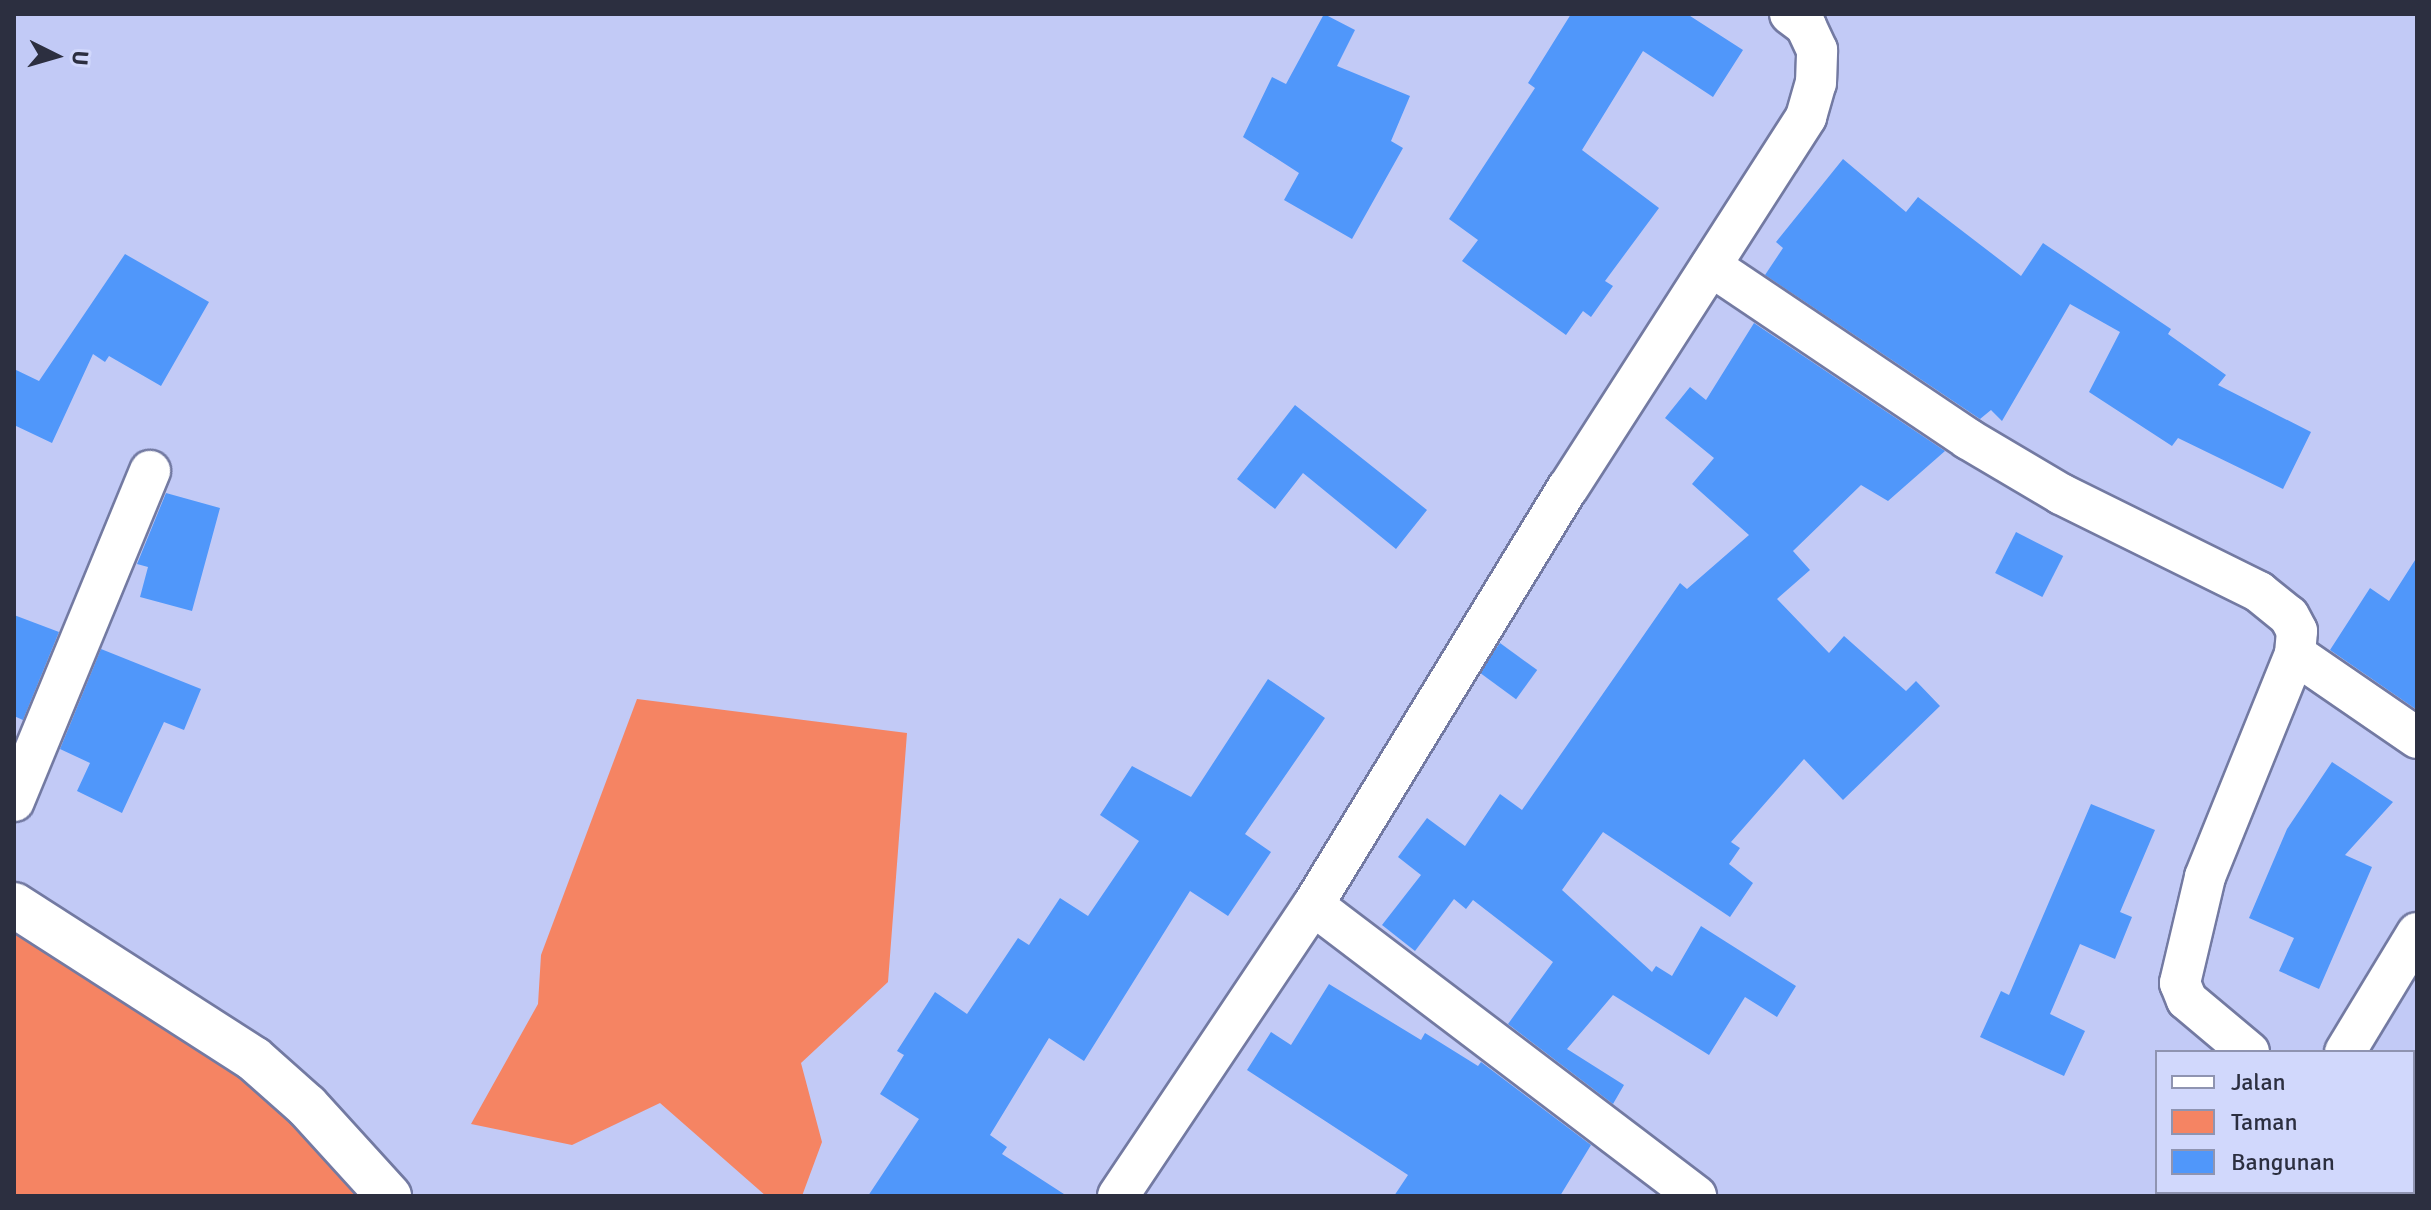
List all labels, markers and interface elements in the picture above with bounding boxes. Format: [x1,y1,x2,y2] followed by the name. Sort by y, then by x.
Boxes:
[16,16,96,96] north arrow
[66,50,95,67] text: U
[2155,1050,2415,1194] legend
[2231,1067,2286,1097] text: Jalan
[2231,1107,2298,1137] text: Taman
[2231,1147,2335,1177] text: Bangunan

